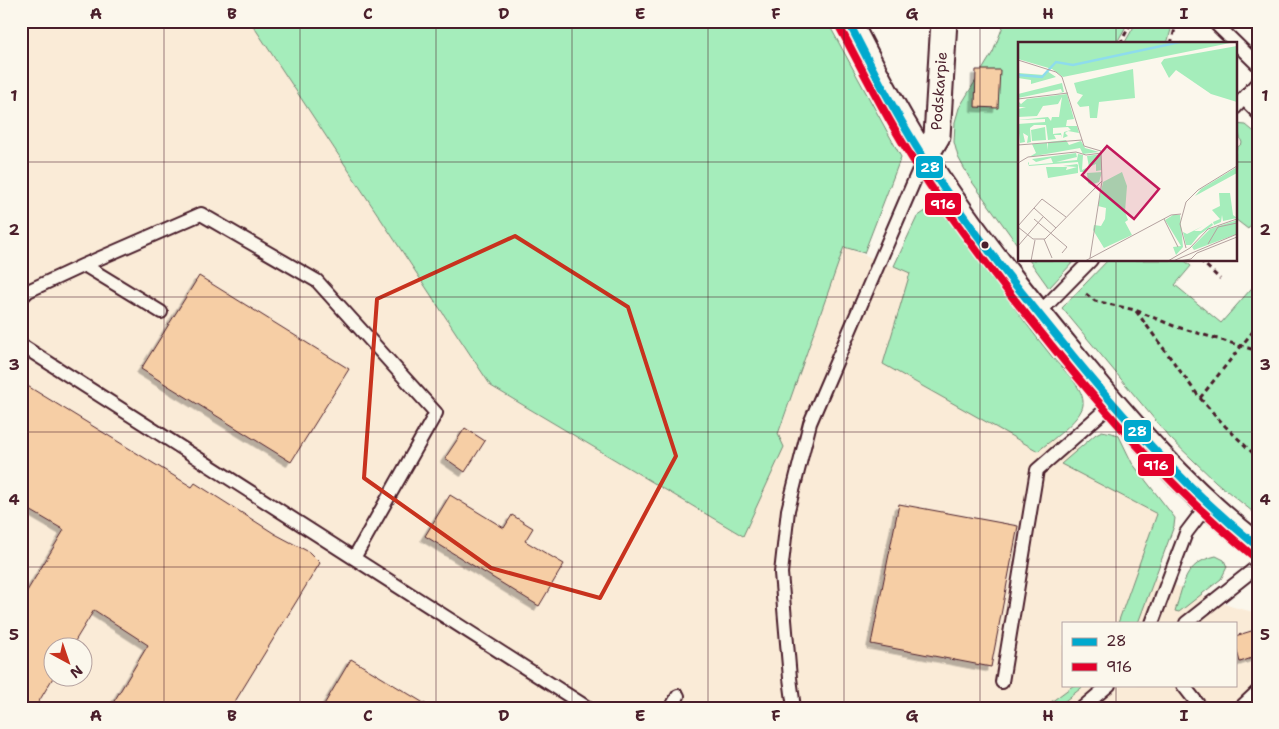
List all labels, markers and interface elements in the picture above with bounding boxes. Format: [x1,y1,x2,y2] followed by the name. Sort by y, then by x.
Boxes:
[90,3,102,24] text: A
[227,3,237,24] text: B
[363,3,373,24] text: C
[498,3,510,24] text: D
[635,3,645,24] text: E
[771,3,781,24] text: F
[906,3,919,24] text: G
[1042,3,1054,24] text: H
[1180,3,1189,24] text: I
[1018,42,1236,261] inset map
[926,51,952,131] street label: Podskarpie
[10,85,18,106] text: 1
[1261,85,1269,106] text: 1
[915,155,944,179] line badge: 28
[920,158,940,176] text: 28
[924,192,962,216] line badge: 916
[930,195,956,213] text: 916
[8,219,20,240] text: 2
[1259,219,1271,240] text: 2
[980,240,990,250] unlabelled marker
[8,354,20,375] text: 3
[1259,354,1271,375] text: 3
[1123,419,1152,443] line badge: 28
[1127,422,1147,440] text: 28
[1137,453,1175,477] line badge: 916
[1143,456,1169,474] text: 916
[8,489,20,510] text: 4
[1259,489,1271,510] text: 4
[1062,622,1236,686] legend
[9,624,19,645] text: 5
[1260,624,1270,645] text: 5
[1106,631,1127,651] text: 28
[42,636,92,686] north arrow
[1106,657,1132,677] text: 916
[66,661,86,682] text: N
[90,705,102,726] text: A
[227,705,237,726] text: B
[363,705,373,726] text: C
[498,705,510,726] text: D
[635,705,645,726] text: E
[771,705,781,726] text: F
[906,705,919,726] text: G
[1042,705,1054,726] text: H
[1180,705,1189,726] text: I

